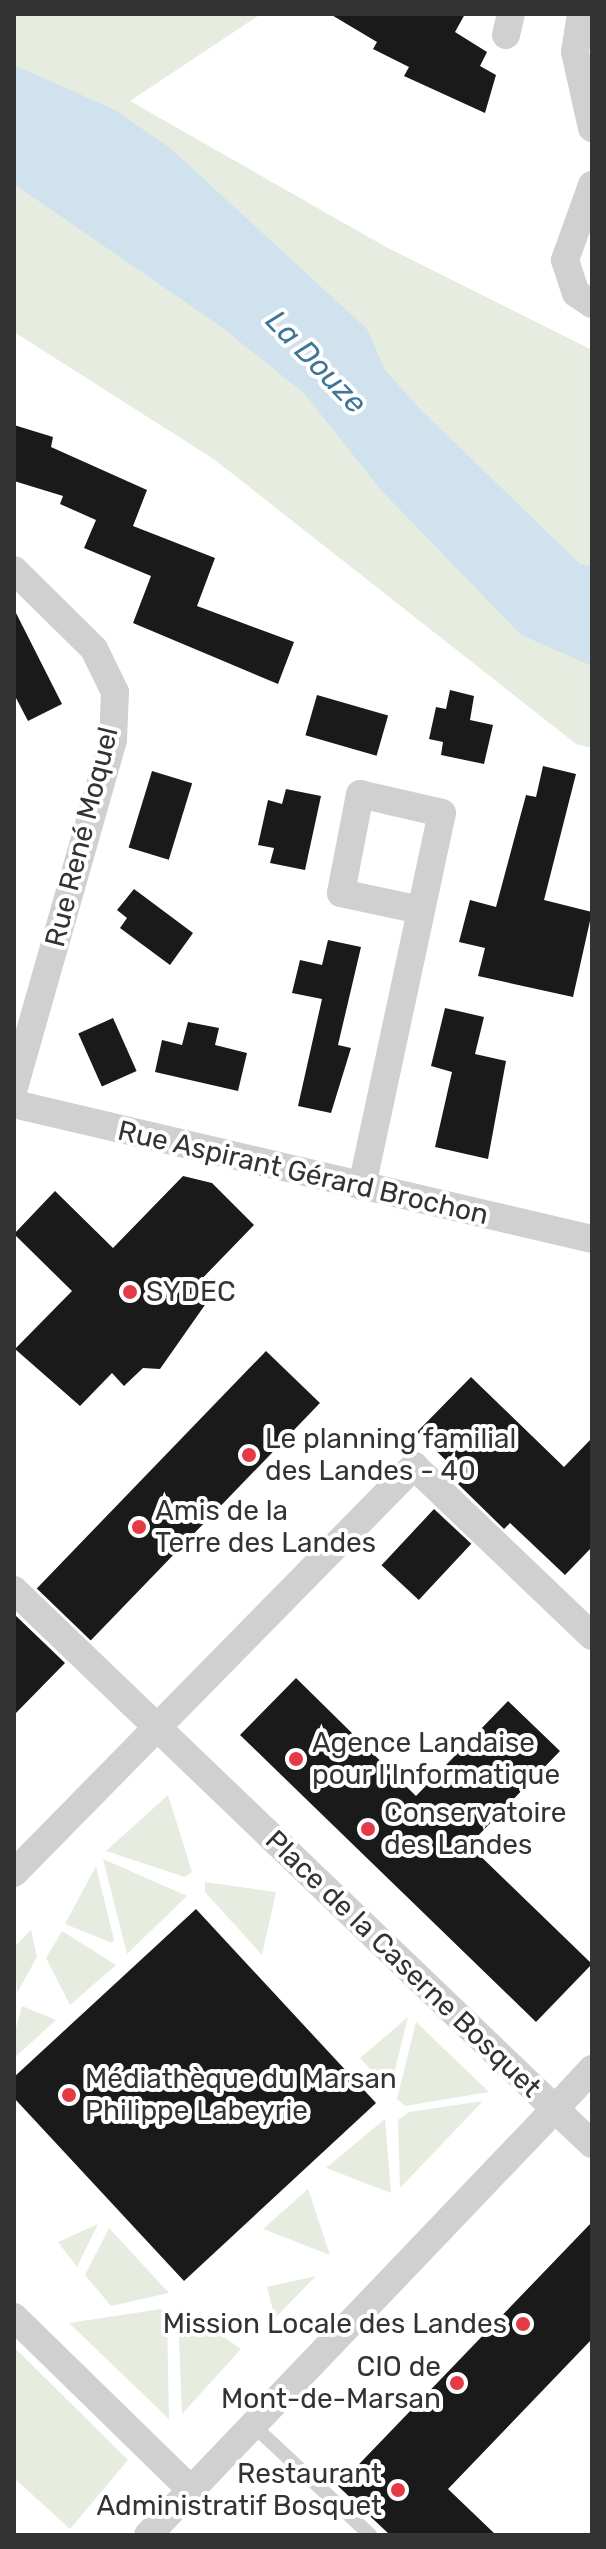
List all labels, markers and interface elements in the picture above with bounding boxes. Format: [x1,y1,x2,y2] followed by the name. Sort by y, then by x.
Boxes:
[258,303,374,421] water label: La Douze
[38,724,126,950] street label: Rue René Moquel
[114,1114,492,1232] street label: Rue Aspirant Gérard Brochon
[146,1275,236,1309] place label: SYDEC
[121,1283,139,1301] marker: SYDEC
[265,1422,517,1488] place label: Le planning familial des Landes - 40
[240,1446,258,1464] marker: Le planning familial des Landes - 40
[155,1494,376,1560] place label: Amis de la Terre des Landes
[130,1518,148,1536] marker: Amis de la Terre des Landes
[312,1726,561,1792] place label: Agence Landaise pour l'Informatique
[287,1750,305,1768] marker: Agence Landaise pour l'Informatique
[384,1796,566,1862] place label: Conservatoire des Landes
[359,1820,377,1838] marker: Conservatoire des Landes
[258,1823,548,2105] street label: Place de la Caserne Bosquet
[85,2062,397,2128] place label: Médiathèque du Marsan Philippe Labeyrie
[60,2086,78,2104] marker: Médiathèque du Marsan Philippe Labeyrie
[163,2307,507,2341] place label: Mission Locale des Landes
[514,2315,532,2333] marker: Mission Locale des Landes
[221,2350,441,2416] place label: CIO de Mont-de-Marsan
[448,2374,466,2392] marker: CIO de Mont-de-Marsan
[96,2457,382,2523] place label: Restaurant Administratif Bosquet
[389,2481,407,2499] marker: Restaurant Administratif Bosquet

